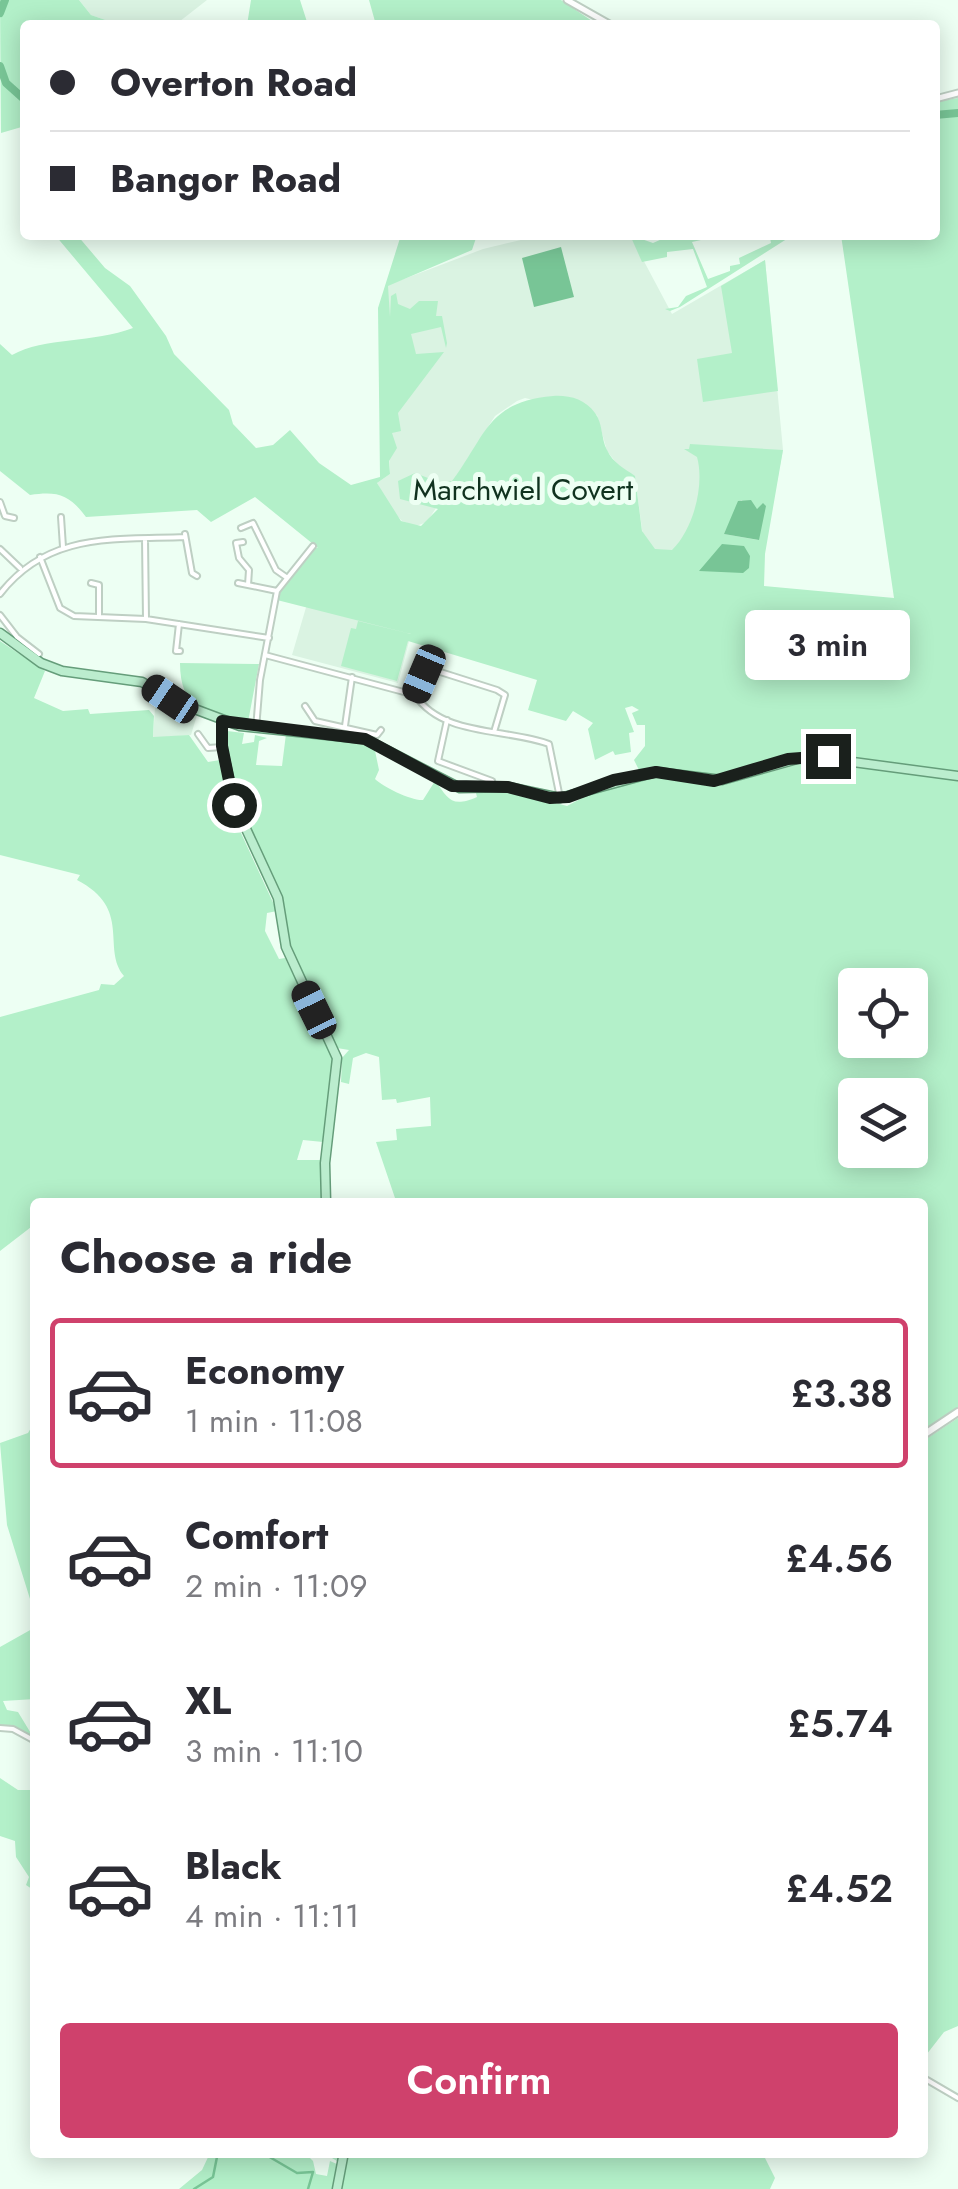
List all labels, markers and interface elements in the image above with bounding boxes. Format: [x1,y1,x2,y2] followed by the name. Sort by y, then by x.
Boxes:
[110,55,357,110] text: Overton Road
[110,151,341,206] text: Bangor Road
[413,468,634,511] park label: Marchwiel Covert
[746,611,910,681] callout: 3 min
[787,622,868,668] text: 3 min
[398,641,450,707] car
[137,670,203,728] car
[806,734,851,779] route end
[212,783,257,828] route start
[838,968,928,1168] map controls
[838,968,928,1058] button: locate
[287,976,341,1044] car
[838,1078,928,1168] button: layers
[60,1225,352,1290] text: Choose a ride
[185,1343,344,1398] text: Economy
[65,1348,155,1438] icon: car
[791,1366,893,1421] text: £3.38
[185,1398,363,1444] text: 1 min · 11:08
[185,1508,328,1563] text: Comfort
[65,1513,155,1603] icon: car
[785,1531,893,1586] text: £4.56
[185,1563,368,1609] text: 2 min · 11:09
[185,1673,231,1728] text: XL
[65,1678,155,1768] icon: car
[787,1696,893,1751] text: £5.74
[185,1728,363,1774] text: 3 min · 11:10
[185,1838,282,1893] text: Black
[65,1843,155,1933] icon: car
[786,1861,893,1916] text: £4.52
[185,1893,359,1939] text: 4 min · 11:11
[60,2023,898,2138] button: Confirm

